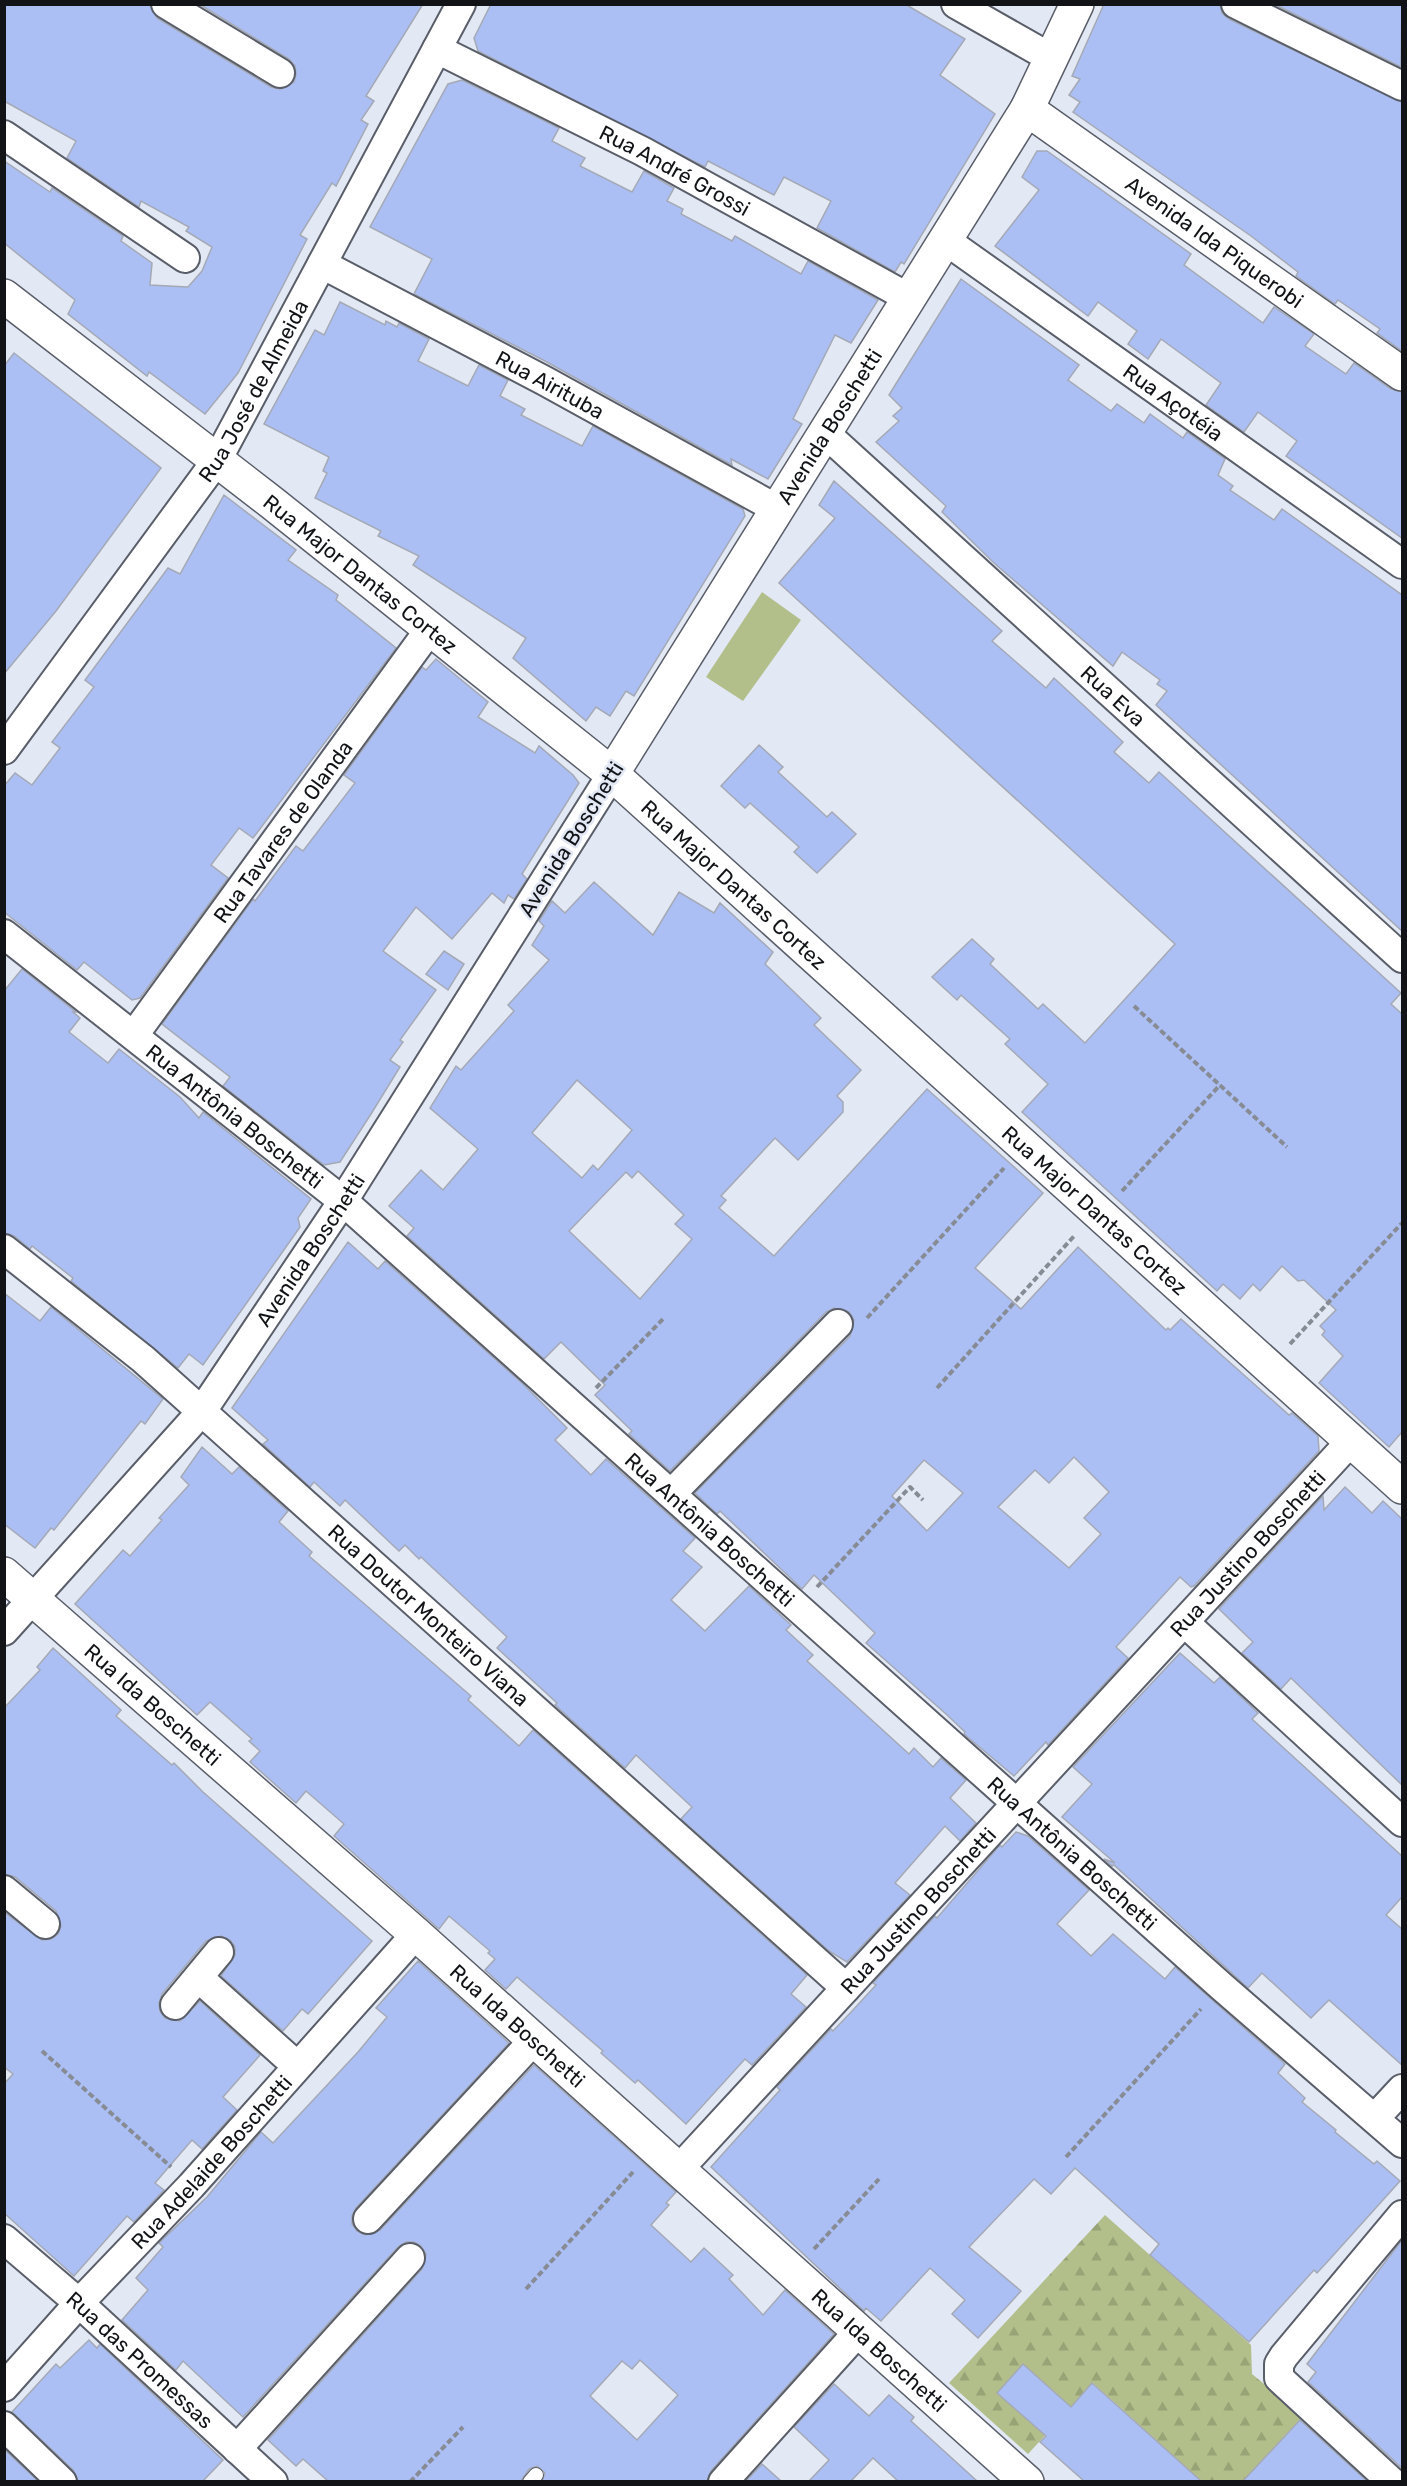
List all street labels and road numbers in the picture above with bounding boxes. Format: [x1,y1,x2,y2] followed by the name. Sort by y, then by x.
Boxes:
[596,119,755,221] street label: Rua André Grossi
[1121,171,1308,313] street label: Avenida Ida Piquerobi
[193,295,313,487] street label: Rua José de Almeida
[771,344,887,508] street label: Avenida Boschetti
[492,345,609,424] street label: Rua Airituba
[1119,358,1228,446] street label: Rua Açotéia
[259,489,463,658] street label: Rua Major Dantas Cortez
[1076,660,1151,731] street label: Rua Eva
[208,735,357,927] street label: Rua Tavares de Olanda
[513,757,629,921] street label: Avenida Boschetti
[636,794,832,974] street label: Rua Major Dantas Cortez
[141,1038,329,1193] street label: Rua Antônia Boschetti
[997,1120,1193,1300] street label: Rua Major Dantas Cortez
[250,1169,370,1331] street label: Avenida Boschetti
[620,1447,800,1611] street label: Rua Antônia Boschetti
[1164,1465,1330,1642] street label: Rua Justino Boschetti
[323,1519,535,1711] street label: Rua Doutor Monteiro Viana
[80,1638,226,1770] street label: Rua Ida Boschetti
[983,1771,1162,1935] street label: Rua Antônia Boschetti
[835,1822,1001,1999] street label: Rua Justino Boschetti
[445,1958,590,2092] street label: Rua Ida Boschetti
[125,2070,297,2254] street label: Rua Adelaide Boschetti
[807,2283,952,2417] street label: Rua Ida Boschetti
[62,2286,219,2433] street label: Rua das Promessas

